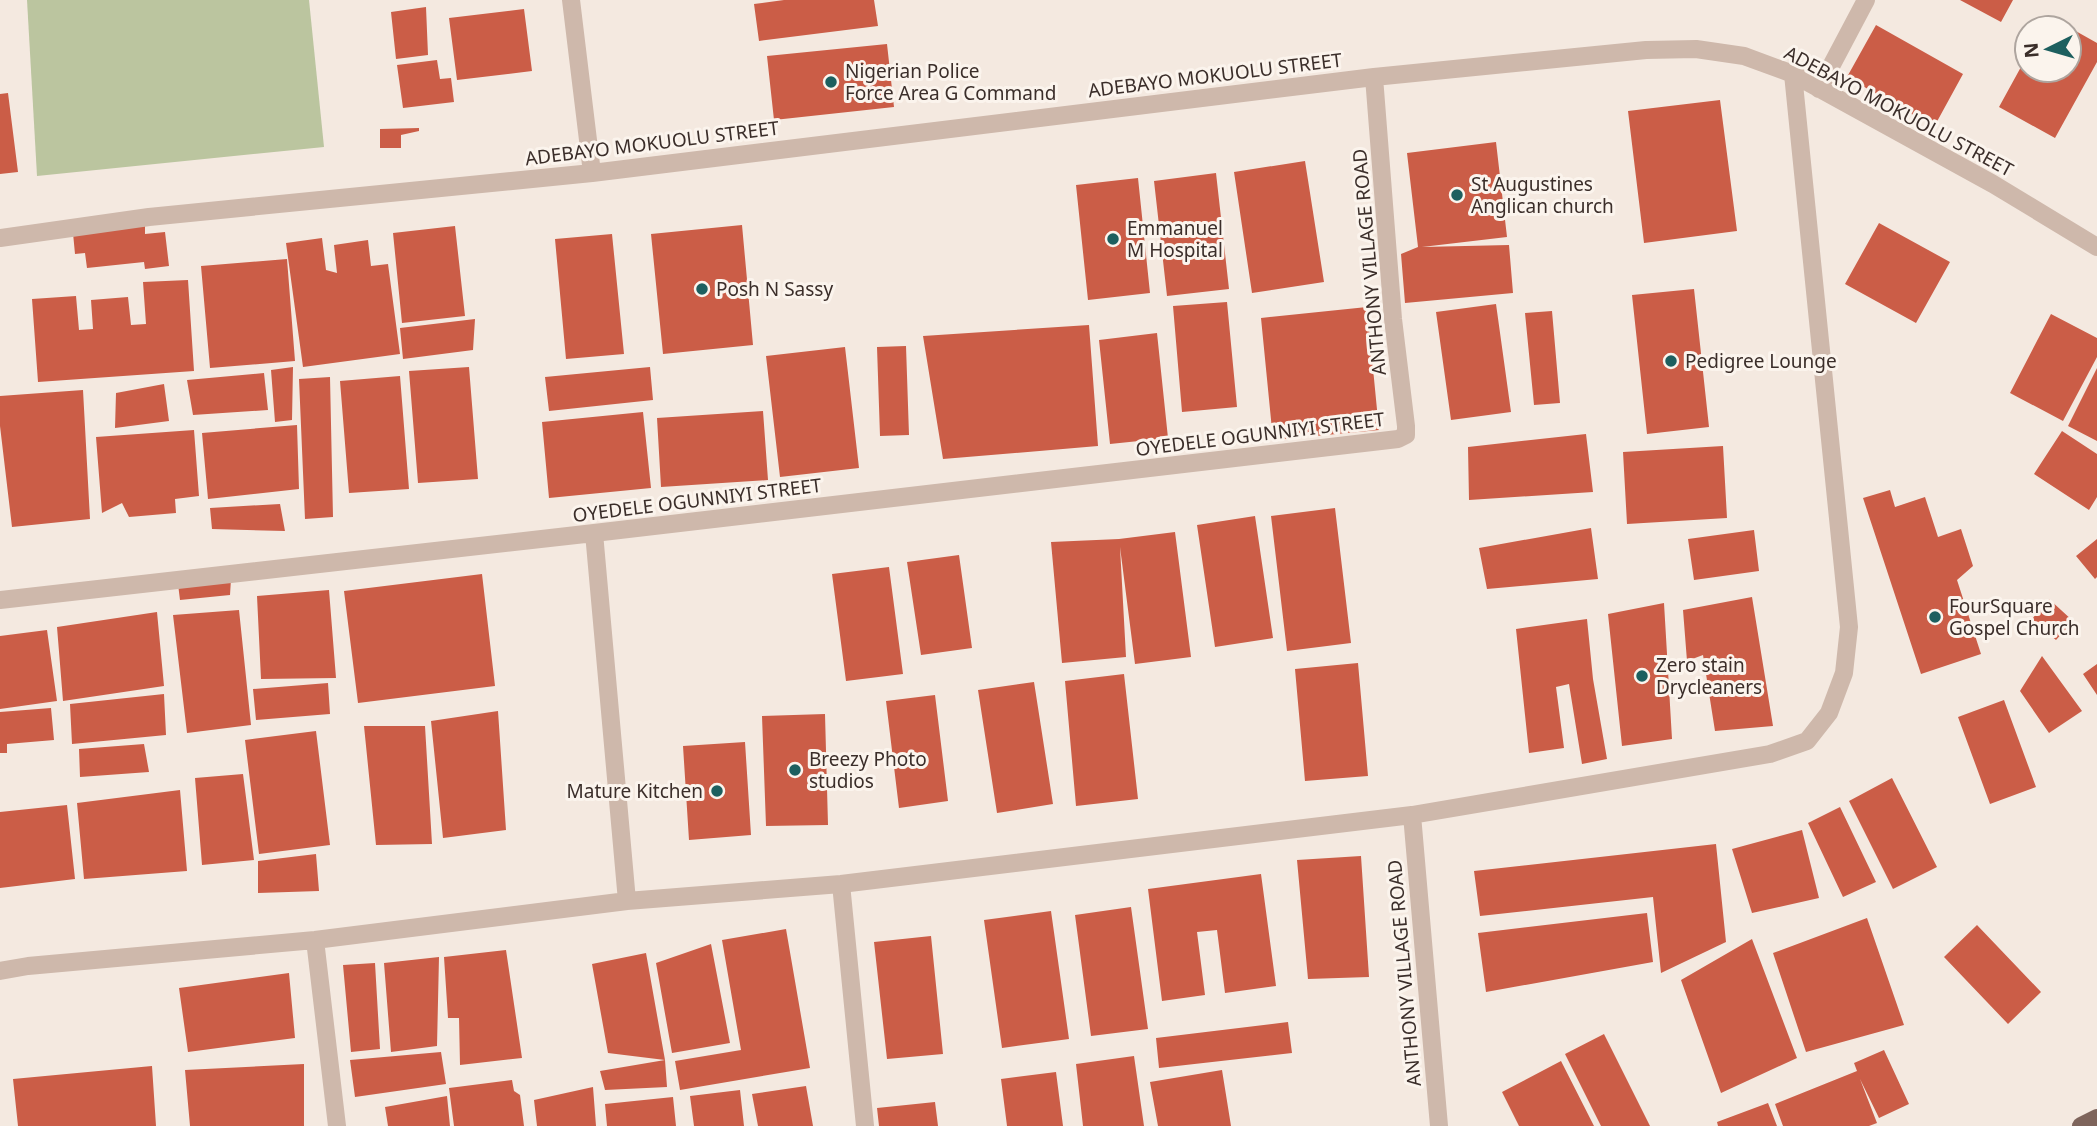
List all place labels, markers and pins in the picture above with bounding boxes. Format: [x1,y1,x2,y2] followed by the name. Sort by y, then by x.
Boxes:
[845,58,1056,106] place label: Nigerian Police Force Area G Command
[823,74,839,90] marker: Nigerian Police Force Area G Command
[1471,171,1614,219] place label: St Augustines Anglican church
[1449,187,1465,203] marker: St Augustines Anglican church
[1127,215,1223,263] place label: Emmanuel M Hospital
[1105,231,1121,247] marker: Emmanuel M Hospital
[716,276,833,302] place label: Posh N Sassy
[694,281,710,297] marker: Posh N Sassy
[1685,348,1837,374] place label: Pedigree Lounge
[1663,353,1679,369] marker: Pedigree Lounge
[1949,593,2080,641] place label: FourSquare Gospel Church
[1927,609,1943,625] marker: FourSquare Gospel Church
[1656,652,1762,700] place label: Zero stain Drycleaners
[1634,668,1650,684] marker: Zero stain Drycleaners
[809,746,927,794] place label: Breezy Photo studios
[787,762,803,778] marker: Breezy Photo studios
[567,778,703,804] place label: Mature Kitchen
[709,783,725,799] marker: Mature Kitchen

